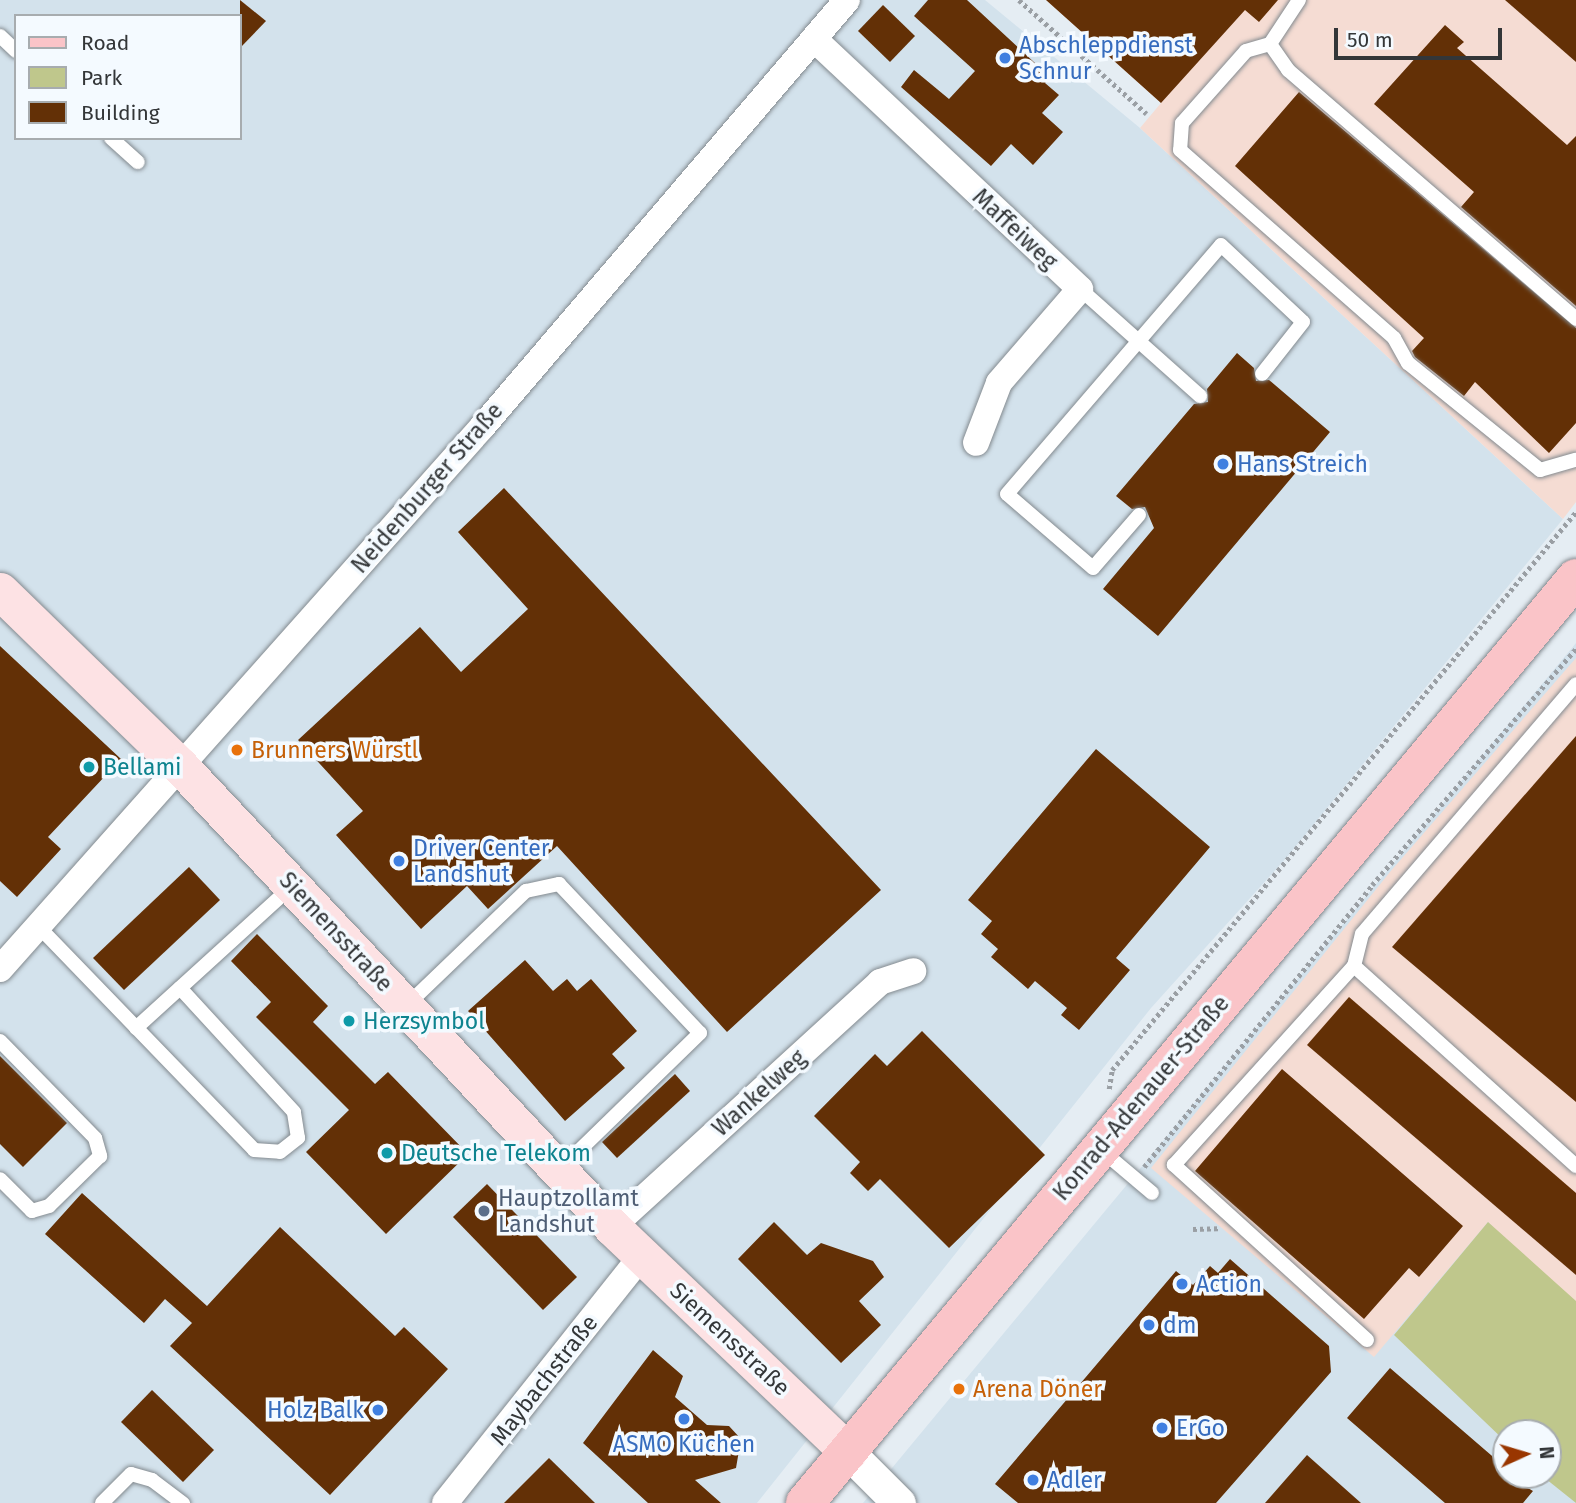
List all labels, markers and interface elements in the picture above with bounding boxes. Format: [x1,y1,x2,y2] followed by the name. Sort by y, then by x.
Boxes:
[14,14,242,140] legend
[1338,14,1506,58] scale bar
[1347,27,1393,53] text: 50 m
[81,30,129,56] text: Road
[1019,31,1193,85] place label: Abschleppdienst Schnur
[997,50,1013,66] marker: Abschleppdienst Schnur
[81,65,122,91] text: Park
[81,100,160,126] text: Building
[967,183,1063,275] street label: Maffeiweg
[345,397,509,579] street label: Neidenburger Straße
[1237,450,1368,478] place label: Hans Streich
[1215,456,1231,472] marker: Hans Streich
[251,736,418,764] place label: Brunners Würstl
[229,742,245,758] marker: Brunners Würstl
[103,753,182,781] place label: Bellami
[81,759,97,775] marker: Bellami
[413,834,550,888] place label: Driver Center Landshut
[391,853,407,869] marker: Driver Center Landshut
[274,866,398,998] street label: Siemensstraße
[1047,990,1235,1206] street label: Konrad-Adenauer-Straße
[363,1007,485,1035] place label: Herzsymbol
[341,1013,357,1029] marker: Herzsymbol
[707,1044,811,1142] street label: Wankelweg
[401,1139,591,1167] place label: Deutsche Telekom
[379,1145,395,1161] marker: Deutsche Telekom
[498,1184,639,1238] place label: Hauptzollamt Landshut
[476,1203,492,1219] marker: Hauptzollamt Landshut
[1196,1270,1262,1298] place label: Action
[1174,1276,1190,1292] marker: Action
[664,1277,796,1401] street label: Siemensstraße
[485,1309,603,1451] street label: Maybachstraße
[1163,1311,1196,1339] place label: dm
[1141,1317,1157,1333] marker: dm
[973,1375,1102,1403] place label: Arena Döner
[951,1381,967,1397] marker: Arena Döner
[267,1396,364,1424] place label: Holz Balk
[370,1402,386,1418] marker: Holz Balk
[676,1411,692,1427] marker: ASMO Küchen
[1176,1414,1225,1442] place label: ErGo
[1492,1419,1562,1489] north arrow
[1154,1420,1170,1436] marker: ErGo
[613,1430,755,1458] place label: ASMO Küchen
[1535,1446,1558,1460] text: N
[1047,1466,1102,1494] place label: Adler
[1025,1472,1041,1488] marker: Adler

